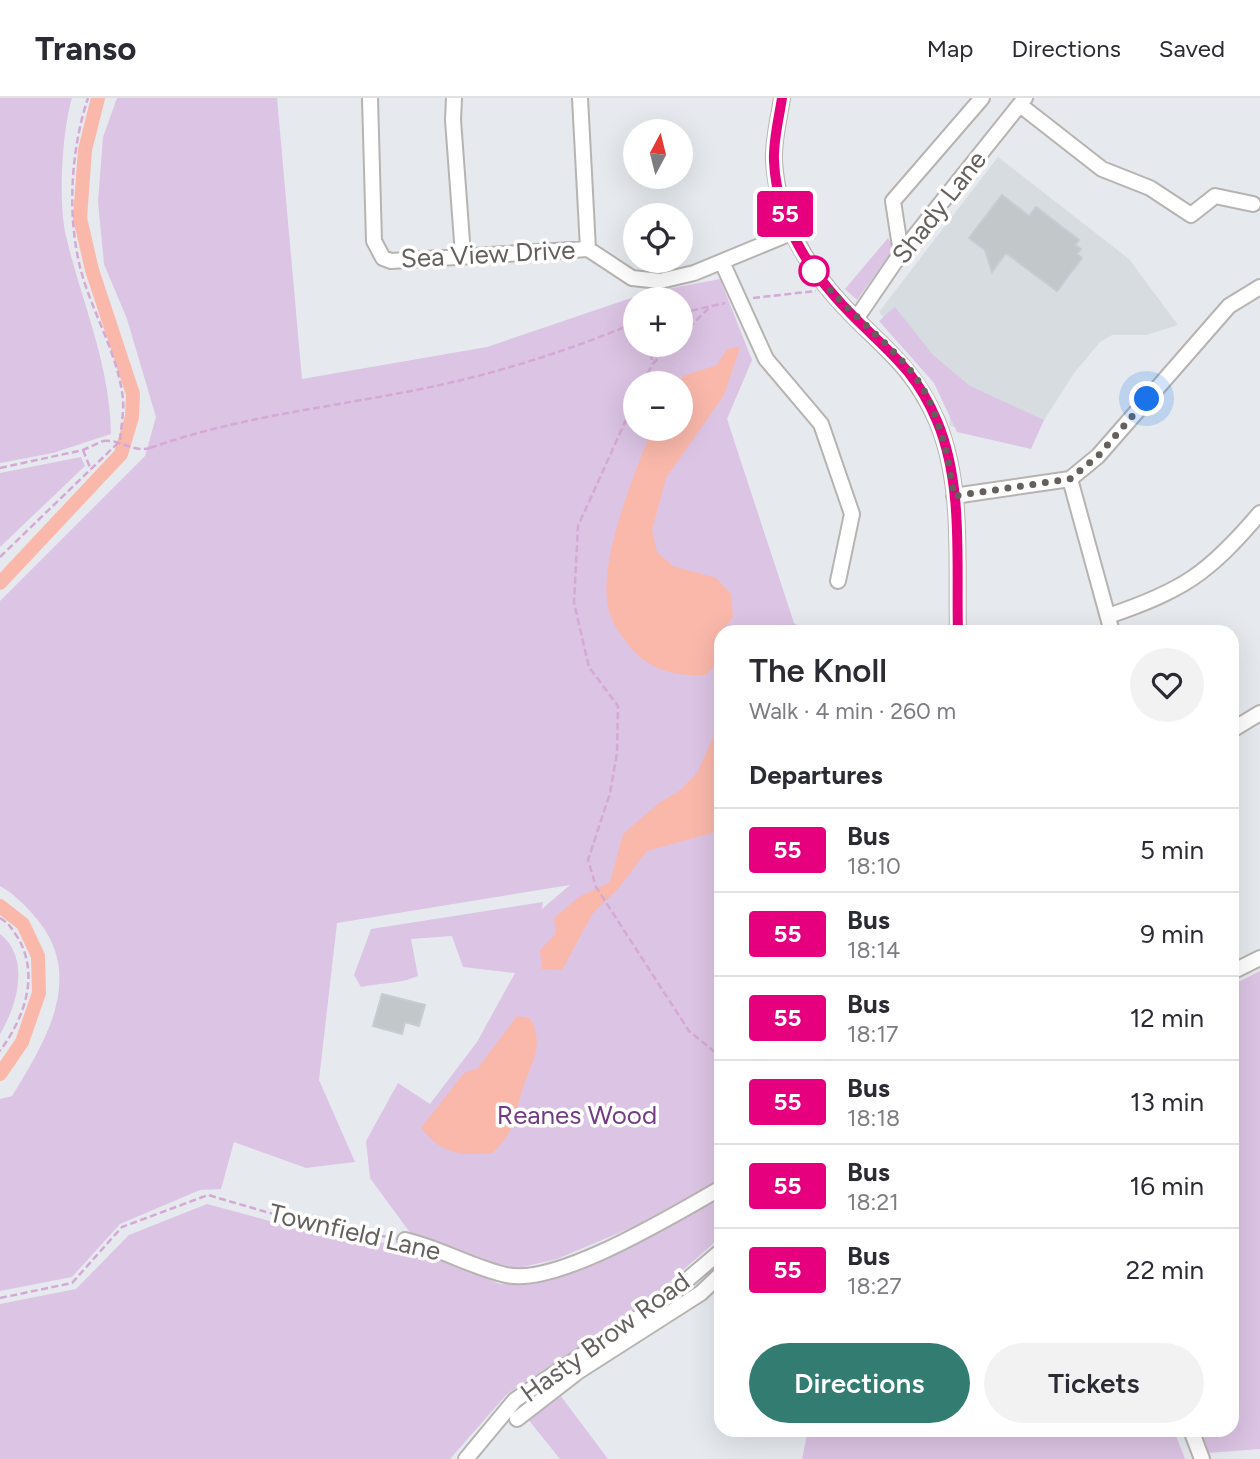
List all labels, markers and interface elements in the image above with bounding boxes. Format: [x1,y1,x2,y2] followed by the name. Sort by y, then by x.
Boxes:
[35,29,136,68] text: Transo
[927,34,973,63] text: Map
[1011,34,1121,63] text: Directions
[1159,34,1225,63] text: Saved
[623,119,693,189] north arrow
[623,119,693,441] map controls
[885,144,993,270] street label: Shady Lane
[754,191,816,237] line badge: 55
[771,199,799,228] text: 55
[623,203,693,273] button: locate
[400,233,576,275] street label: Sea View Drive
[799,256,829,286] unlabelled marker
[623,287,693,357] button: +
[623,371,693,441] button: −
[1129,381,1164,416] your location
[1130,648,1204,722] button: heart
[749,651,887,690] text: The Knoll
[749,697,956,725] text: Walk · 4 min · 260 m
[749,759,883,791] text: Departures
[847,820,890,852] text: Bus
[1140,834,1204,866] text: 5 min
[774,835,801,864] text: 55
[847,852,901,880] text: 18:10
[847,904,890,936] text: Bus
[1140,918,1204,950] text: 9 min
[774,919,801,948] text: 55
[847,936,900,964] text: 18:14
[847,988,890,1020] text: Bus
[1130,1002,1204,1034] text: 12 min
[774,1003,801,1032] text: 55
[847,1020,898,1048] text: 18:17
[847,1072,890,1104] text: Bus
[1130,1086,1204,1118] text: 13 min
[774,1087,801,1116] text: 55
[497,1099,657,1131] park label: Reanes Wood
[847,1104,900,1132] text: 18:18
[847,1156,890,1188] text: Bus
[1129,1170,1204,1202] text: 16 min
[774,1171,801,1200] text: 55
[847,1188,899,1216] text: 18:21
[266,1197,444,1267] street label: Townfield Lane
[847,1240,890,1272] text: Bus
[1126,1254,1204,1286] text: 22 min
[774,1255,801,1284] text: 55
[514,1265,696,1409] street label: Hasty Brow Road
[847,1272,902,1300] text: 18:27
[749,1343,970,1423] button: Directions
[984,1343,1204,1423] button: Tickets

